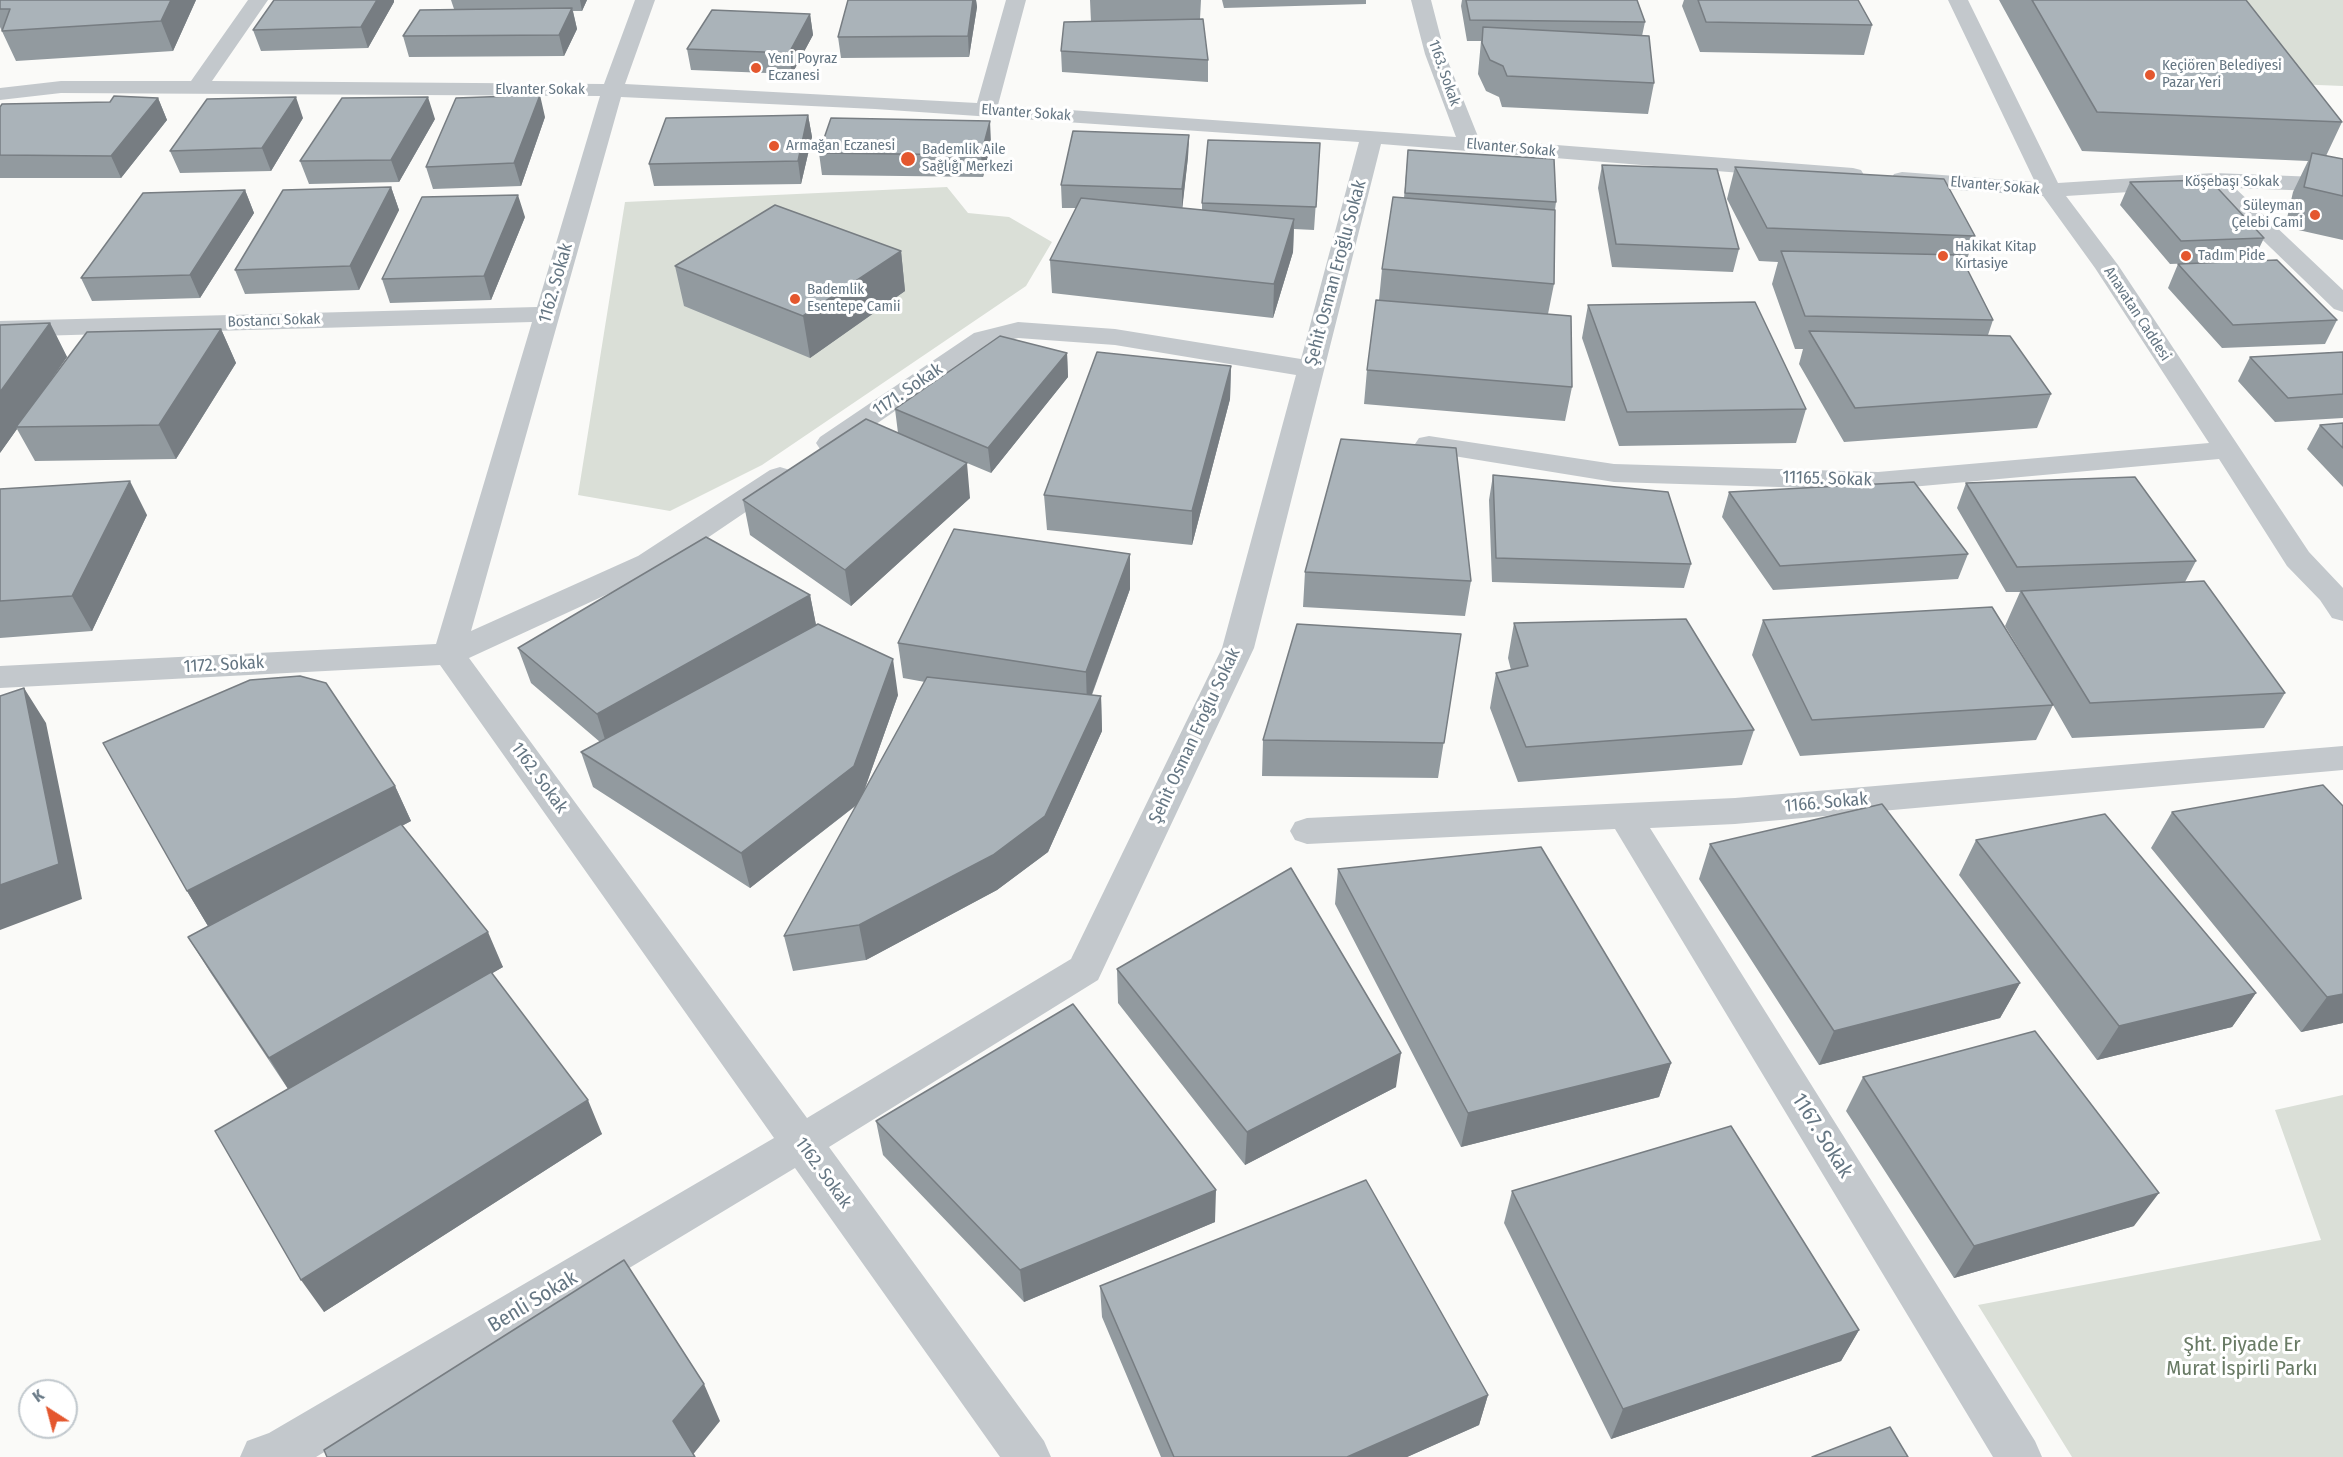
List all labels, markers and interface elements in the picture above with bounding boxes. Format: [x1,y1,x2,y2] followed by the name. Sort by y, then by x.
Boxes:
[1424,38,1464,108] street label: 1163. Sokak
[768,50,837,85] place label: Yeni Poyraz Eczanesi
[2162,57,2282,92] place label: Keçiören Belediyesi Pazar Yeri
[749,61,763,75] marker: Yeni Poyraz Eczanesi
[2143,68,2157,82] marker: Keçiören Belediyesi Pazar Yeri
[495,81,585,99] street label: Elvanter Sokak
[981,101,1071,125] street label: Elvanter Sokak
[1466,135,1556,161] street label: Elvanter Sokak
[786,137,895,155] place label: Armağan Eczanesi
[767,139,781,153] marker: Armağan Eczanesi
[922,141,1013,176] place label: Bademlik Aile Sağlığı Merkezi
[899,150,917,168] marker: Bademlik Aile Sağlığı Merkezi
[1950,173,2040,199] street label: Elvanter Sokak
[2185,173,2279,191] street label: Köşebaşı Sokak
[1301,178,1371,368] street label: Şehit Osman Eroğlu Sokak
[2232,197,2303,232] place label: Süleyman Çelebi Cami
[2308,208,2322,222] marker: Süleyman Çelebi Cami
[1955,238,2037,273] place label: Hakikat Kitap Kırtasiye
[534,240,578,326] street label: 1162. Sokak
[2198,247,2265,265] place label: Tadım Pide
[1936,249,1950,263] marker: Hakikat Kitap Kırtasiye
[2179,249,2193,263] marker: Tadım Pide
[2100,263,2174,365] street label: Anavatan Caddesi
[807,281,901,316] place label: Bademlik Esentepe Camii
[788,292,802,306] marker: Bademlik Esentepe Camii
[227,310,321,332] street label: Bostancı Sokak
[869,359,947,421] street label: 1171. Sokak
[1782,467,1872,491] street label: 11165. Sokak
[1145,645,1245,827] street label: Şehit Osman Eroğlu Sokak
[183,652,265,678] street label: 1172. Sokak
[506,738,572,818] street label: 1162. Sokak
[1784,789,1868,817] street label: 1166. Sokak
[1786,1089,1858,1183] street label: 1167. Sokak
[790,1133,856,1213] street label: 1162. Sokak
[484,1266,582,1338] street label: Benli Sokak
[2166,1332,2318,1382] park label: Şht. Piyade Er Murat İspirli Parkı
[18,1379,78,1439] north arrow
[29,1385,48,1406] text: K

